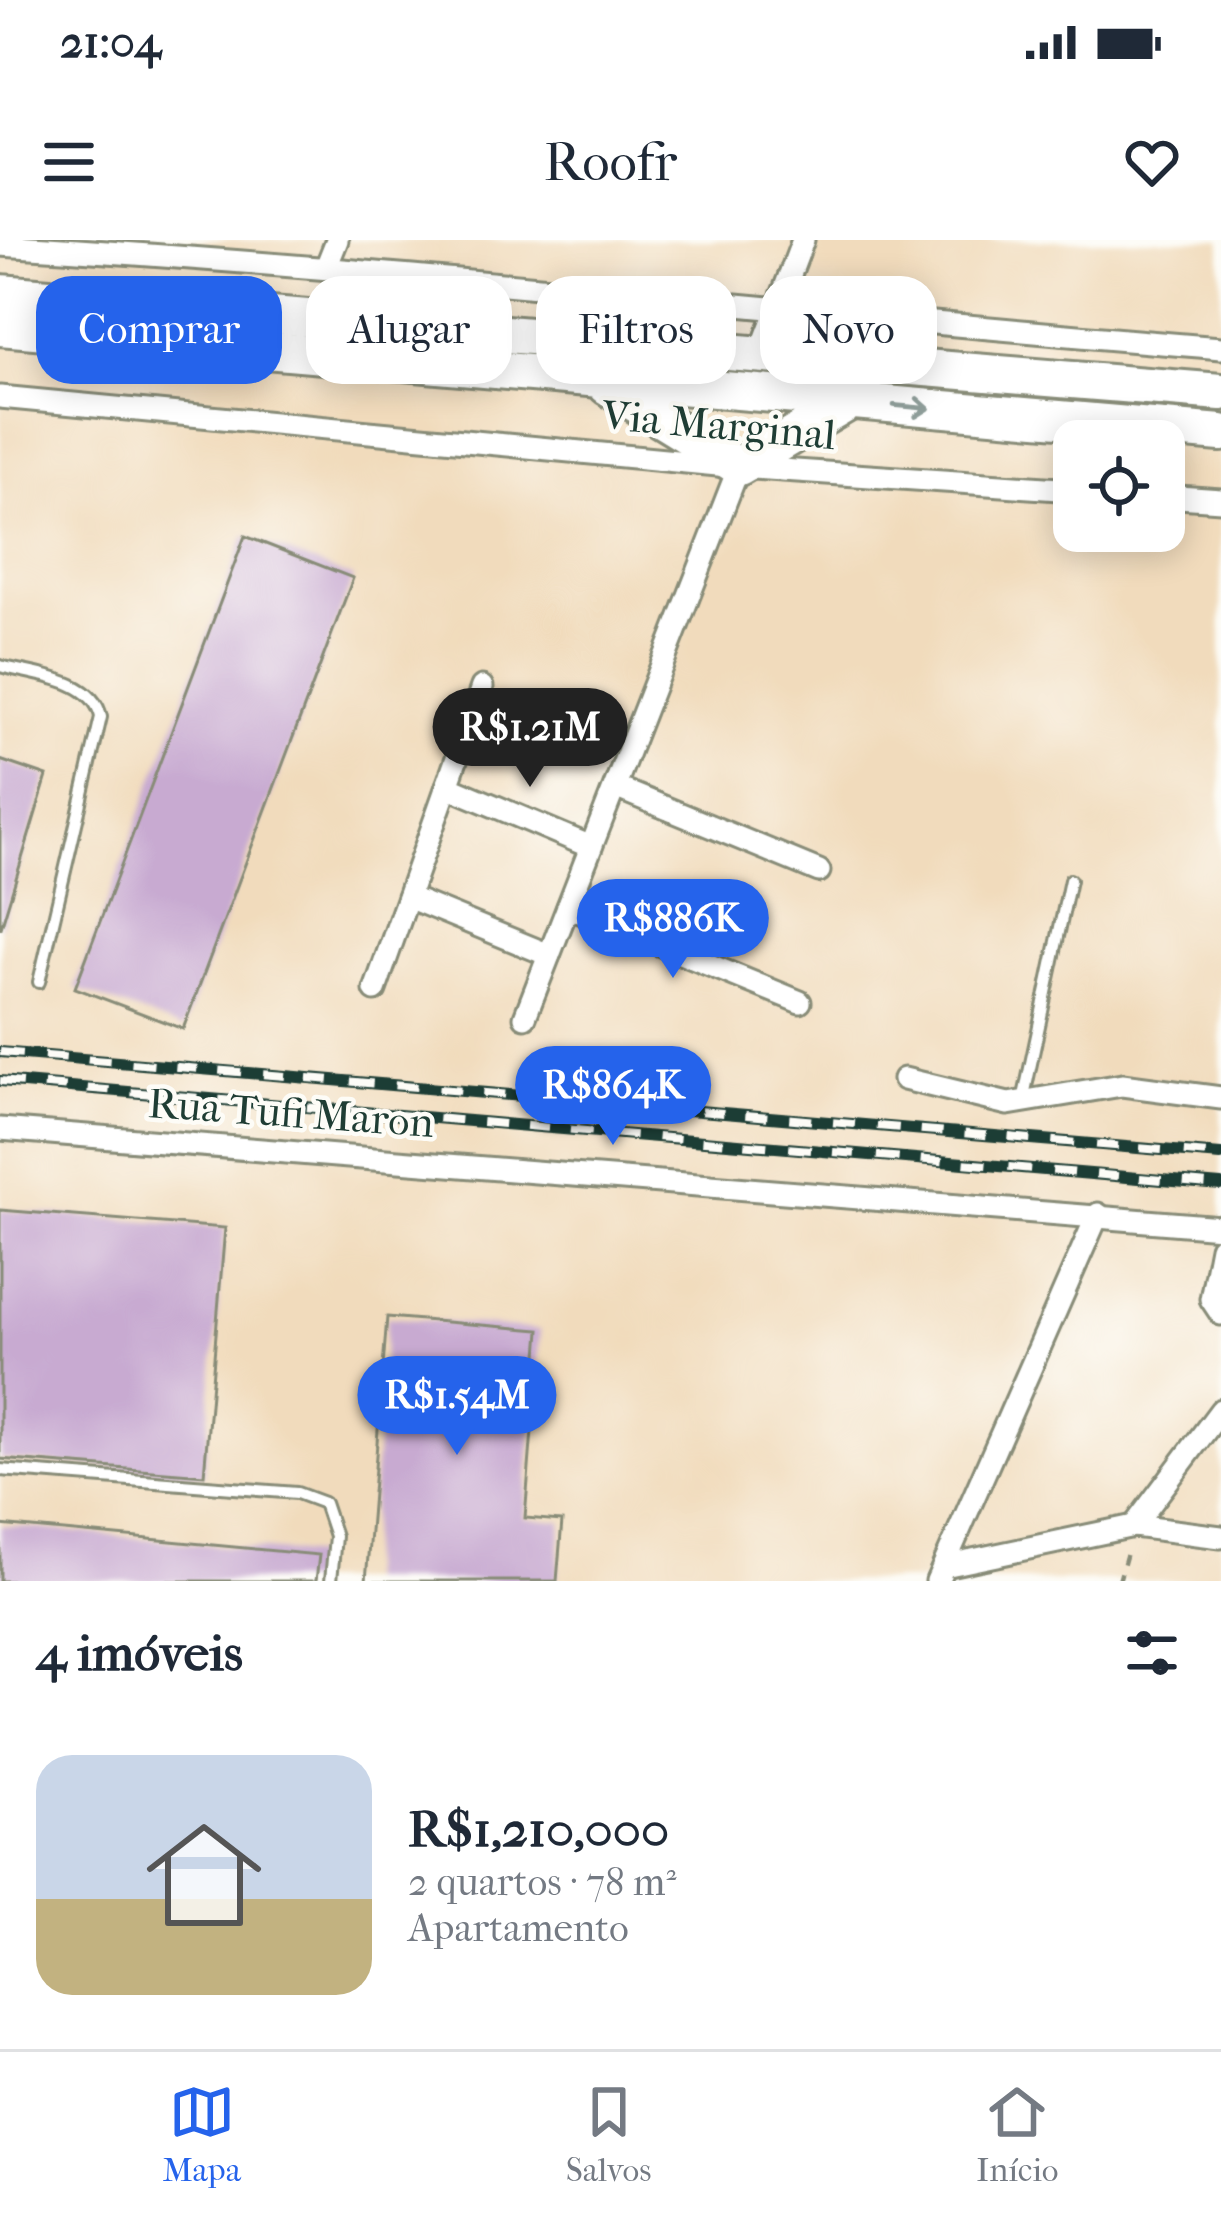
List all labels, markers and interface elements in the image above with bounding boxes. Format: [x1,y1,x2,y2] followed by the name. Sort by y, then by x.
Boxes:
[60,16,161,69] text: 21:04
[36,129,102,195] icon: menu
[1119,129,1185,195] icon: heart
[544,131,677,194] text: Roofr
[36,276,282,384] chip: Comprar
[306,276,512,384] chip: Alugar
[536,276,736,384] chip: Filtros
[760,276,937,384] chip: Novo
[599,391,838,460] street label: Via Marginal
[891,395,930,418] one-way arrow
[1053,420,1185,552] map controls
[1053,420,1185,552] button: locate
[419,688,641,790] pin: R$1.21M
[460,704,600,750] text: R$1.21M
[575,879,771,981] pin: R$886K
[604,895,742,941] text: R$886K
[515,1046,711,1148] pin: R$864K
[542,1062,684,1108] text: R$864K
[146,1079,435,1148] street label: Rua Tufi Maron
[346,1356,568,1458] pin: R$1.54M
[384,1372,530,1418] text: R$1.54M
[1119,1620,1185,1686] icon: filters
[36,1623,243,1683] text: 4 imóveis
[408,1799,669,1859] text: R$1,210,000
[132,1803,276,1947] icon: home
[408,1859,676,1905] text: 2 quartos · 78 m²
[408,1905,629,1951] text: Apartamento
[162,2079,241,2190] tab: Mapa
[566,2079,652,2190] tab: Salvos
[976,2079,1059,2190] tab: Início

